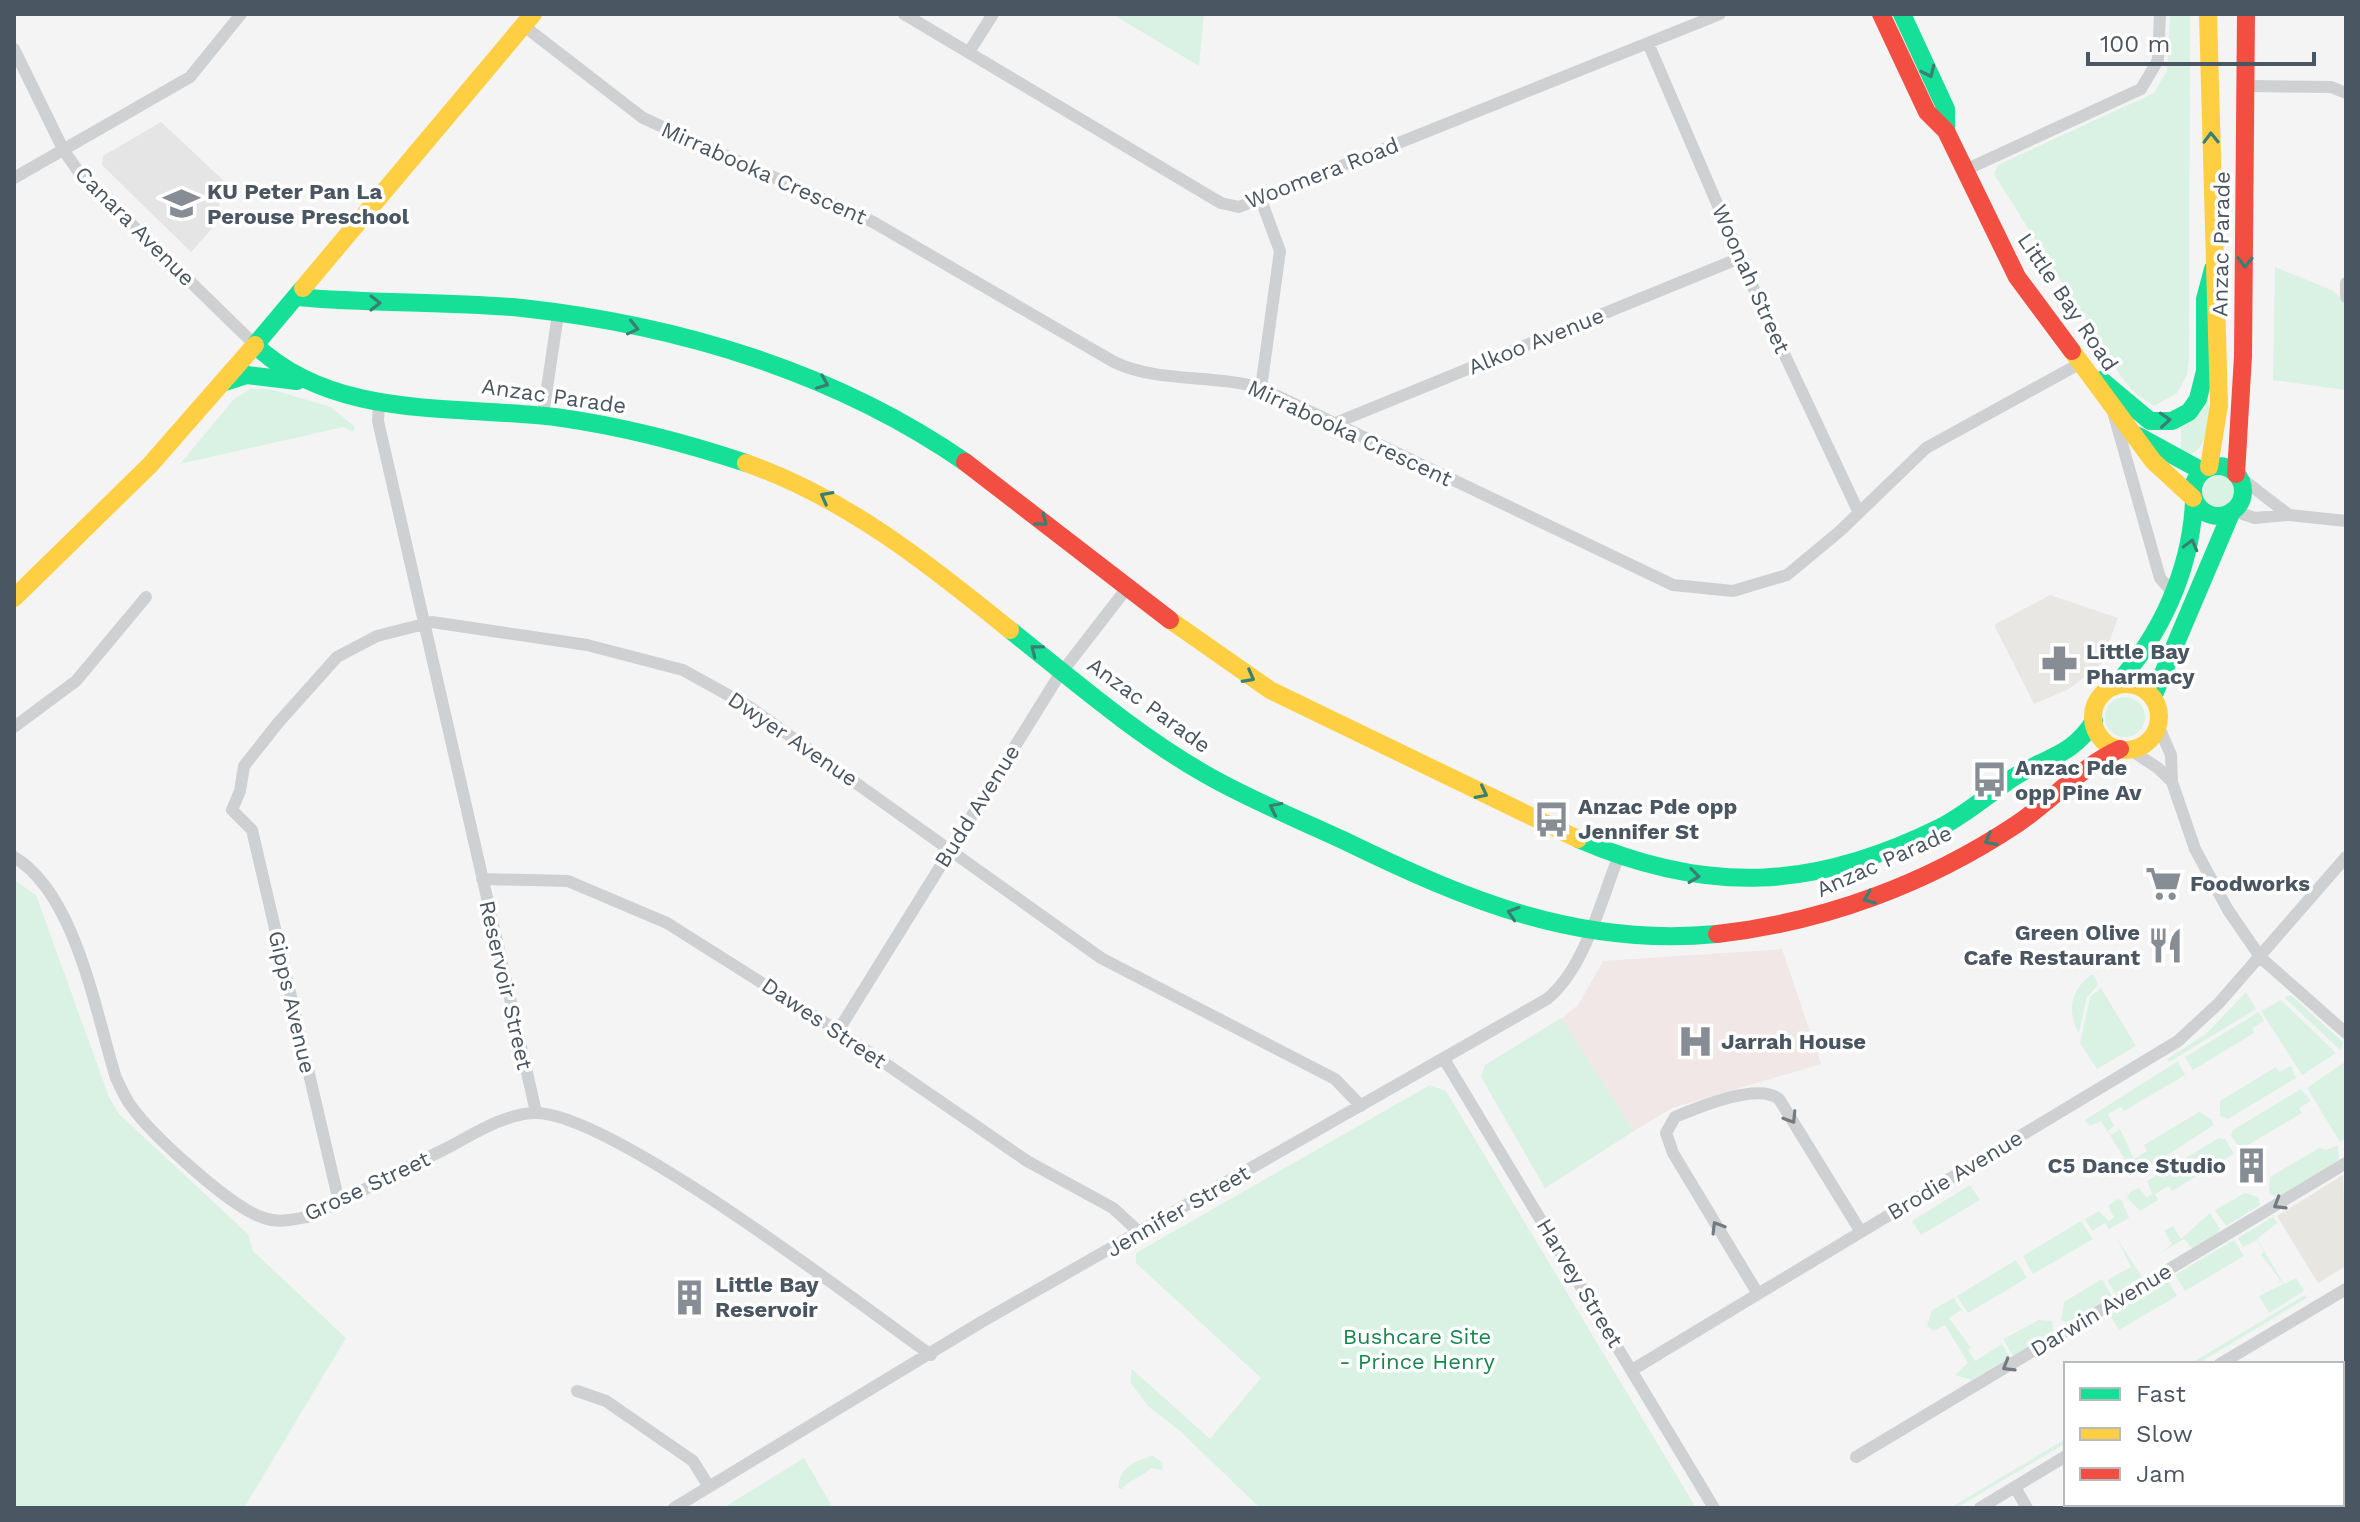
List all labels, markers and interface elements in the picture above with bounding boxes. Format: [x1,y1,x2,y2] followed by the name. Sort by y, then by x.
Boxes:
[2088,16,2314,66] scale bar
[2100,30,2170,58] text: 100 m
[1919,63,1935,78] one-way arrow
[657,116,871,230] street label: Mirrabooka Crescent
[2203,131,2220,144] one-way arrow
[1242,132,1402,214] street label: Woomera Road
[70,161,200,291] street label: Canara Avenue
[2207,171,2235,317] street label: Anzac Parade
[207,179,410,229] place label: KU Peter Pan La Perouse Preschool
[162,185,200,223] school or university icon: KU Peter Pan La Perouse Preschool
[1707,201,1795,357] street label: Woonah Street
[2013,228,2123,376] street label: Little Bay Road
[2236,256,2253,269] one-way arrow
[369,294,382,312] one-way arrow
[1464,302,1608,380] street label: Alkoo Avenue
[625,319,639,336] one-way arrow
[480,373,628,419] street label: Anzac Parade
[815,373,829,390] one-way arrow
[1244,375,1456,491] street label: Mirrabooka Crescent
[2158,412,2171,429] one-way arrow
[820,491,835,506] one-way arrow
[1033,511,1048,525] one-way arrow
[2181,539,2198,553] one-way arrow
[2086,639,2195,689] place label: Little Bay Pharmacy
[1031,645,1045,660] one-way arrow
[2041,645,2079,683] pharmacy icon: Little Bay Pharmacy
[1083,652,1215,758] street label: Anzac Parade
[1241,668,1256,683] one-way arrow
[723,686,863,792] street label: Dwyer Avenue
[929,740,1025,872] street label: Budd Avenue
[2015,755,2142,805] place label: Anzac Pde opp Pine Av
[1970,761,2008,799] bus stop icon: Anzac Pde opp Pine Av
[1474,783,1489,799] one-way arrow
[1578,794,1737,844] place label: Anzac Pde opp Jennifer St
[1533,800,1571,838] bus stop icon: Anzac Pde opp Jennifer St
[1269,802,1283,818] one-way arrow
[1812,820,1956,902] street label: Anzac Parade
[1984,830,1998,845] one-way arrow
[2145,864,2183,902] supermarket icon: Foodworks
[1687,868,1700,885] one-way arrow
[2190,871,2310,896] place label: Foodworks
[1863,889,1877,905] one-way arrow
[474,898,538,1072] street label: Reservoir Street
[1506,907,1520,923] one-way arrow
[1963,920,2140,970] place label: Green Olive Cafe Restaurant
[2147,926,2185,964] restaurant icon: Green Olive Cafe Restaurant
[263,928,321,1076] street label: Gipps Avenue
[757,972,891,1074] street label: Dawes Street
[1676,1022,1714,1060] hospital icon: Jarrah House
[1721,1029,1866,1054] place label: Jarrah House
[1781,1109,1796,1124] one-way arrow
[1883,1125,2027,1225] street label: Brodie Avenue
[300,1146,434,1226] street label: Grose Street
[2233,1146,2271,1184] building icon: C5 Dance Studio
[2048,1153,2226,1178] place label: C5 Dance Studio
[1102,1160,1254,1262] street label: Jennifer Street
[2273,1194,2288,1209] one-way arrow
[1532,1214,1628,1352] street label: Harvey Street
[1712,1221,1727,1236] one-way arrow
[2026,1258,2176,1362] street label: Darwin Avenue
[715,1272,819,1322] place label: Little Bay Reservoir
[670,1278,708,1316] building icon: Little Bay Reservoir
[1339,1324,1496,1374] park label: Bushcare Site - Prince Henry
[2002,1356,2017,1372] one-way arrow
[2064,1362,2344,1506] legend
[2136,1380,2186,1408] text: Fast
[2136,1420,2193,1448] text: Slow
[2136,1460,2186,1488] text: Jam

